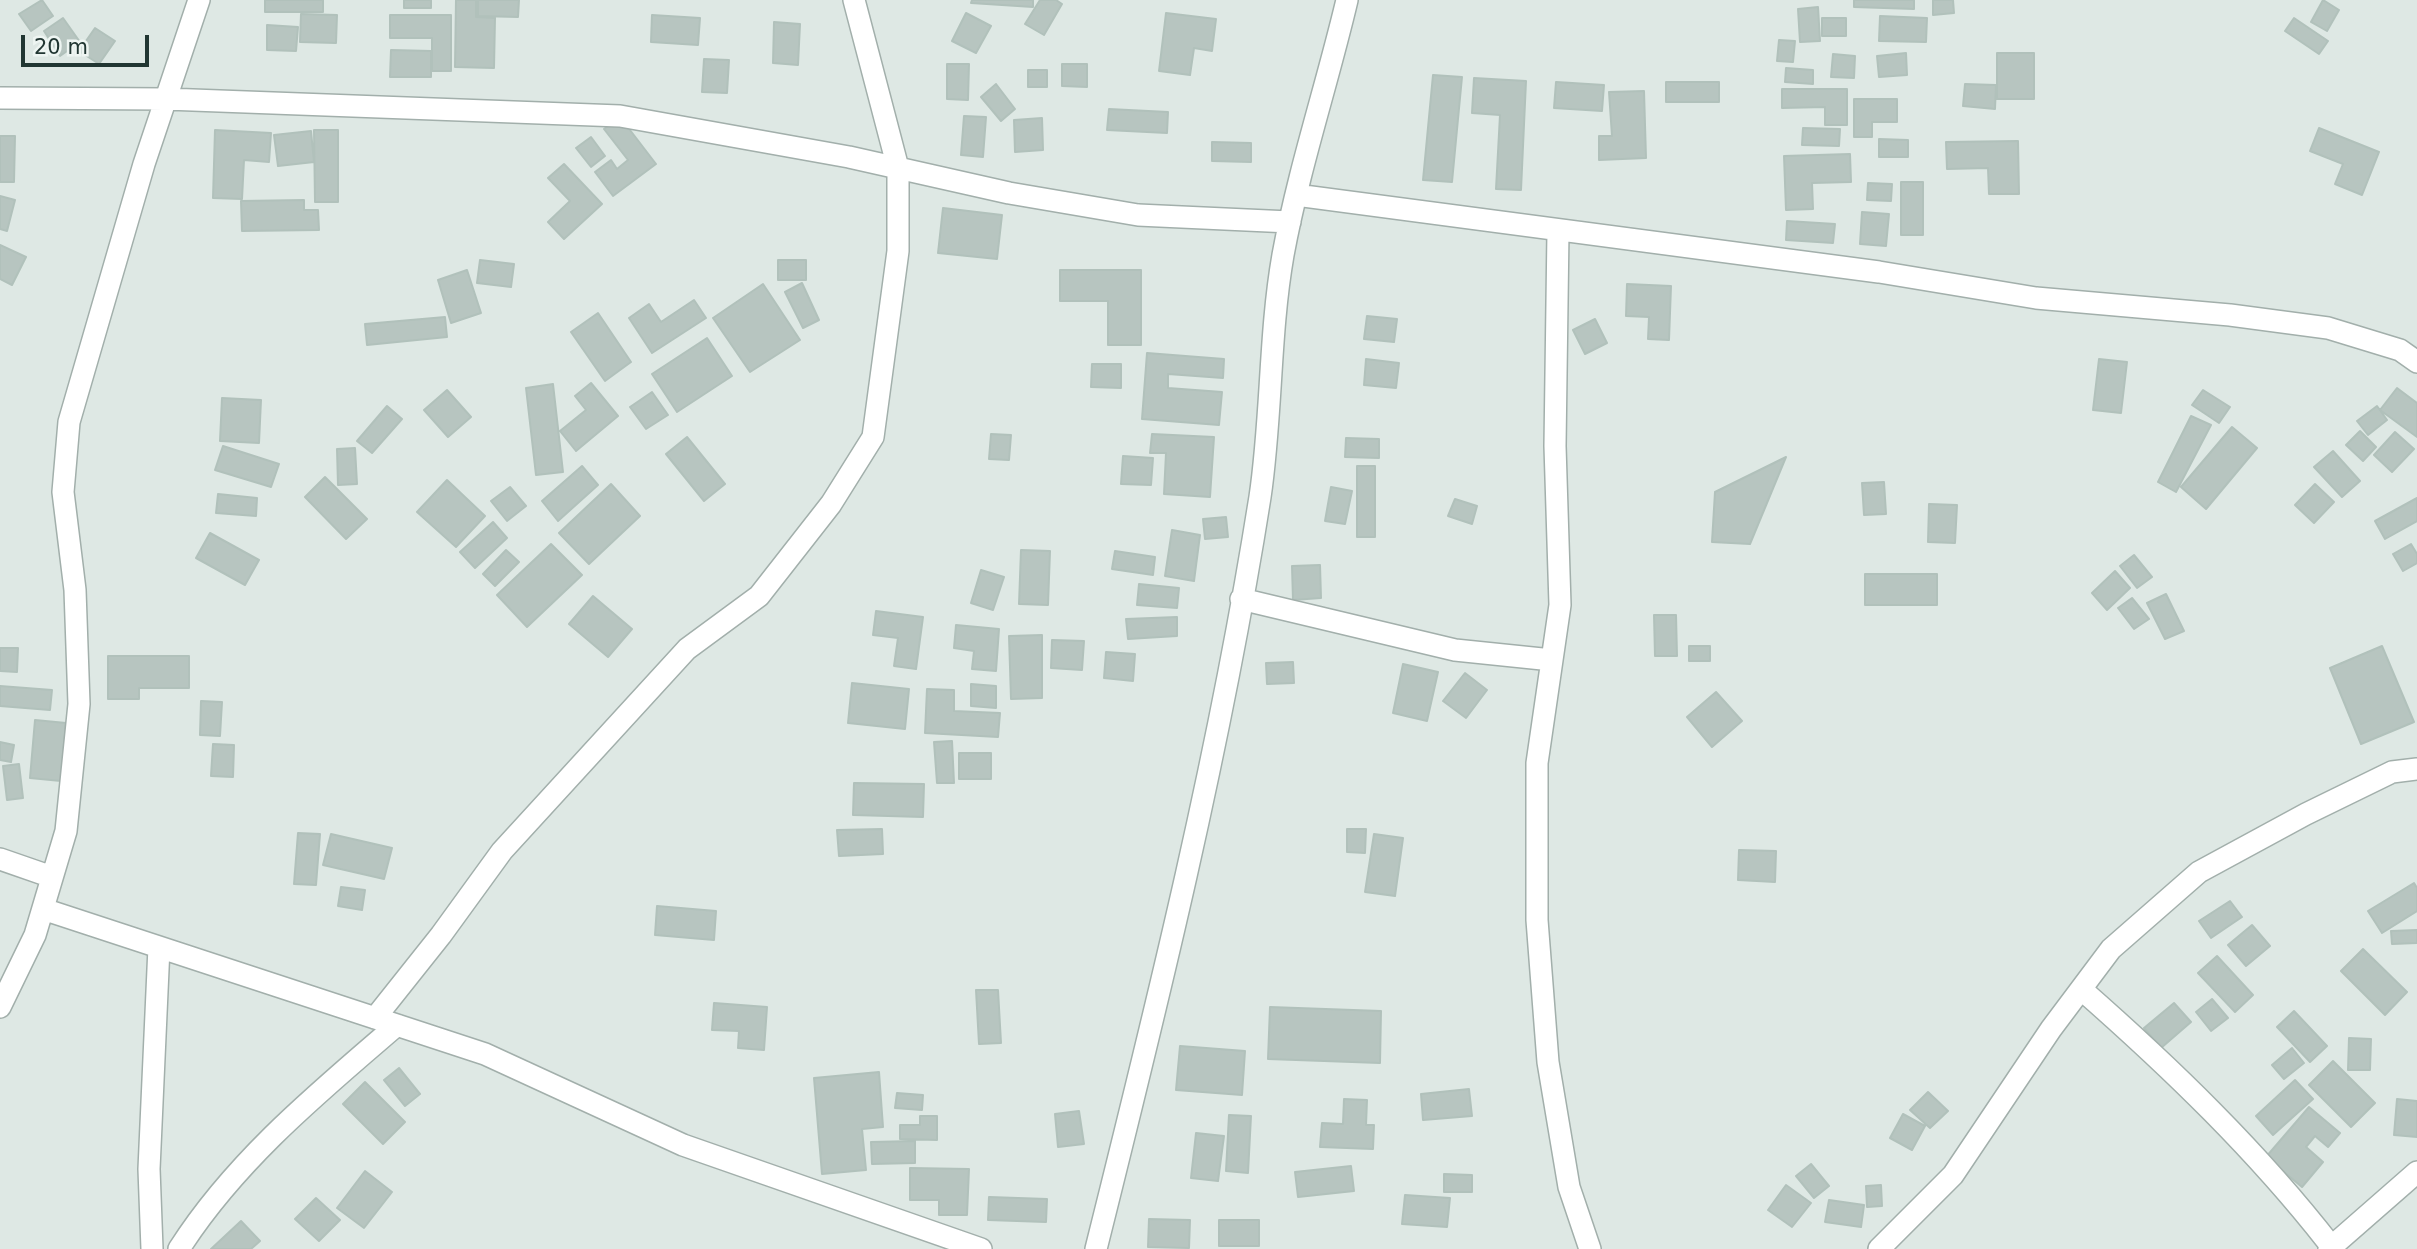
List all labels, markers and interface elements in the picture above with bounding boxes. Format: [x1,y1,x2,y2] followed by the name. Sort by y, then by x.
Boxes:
[24,21,152,65] scale bar
[34,35,88,59] text: 20 m

